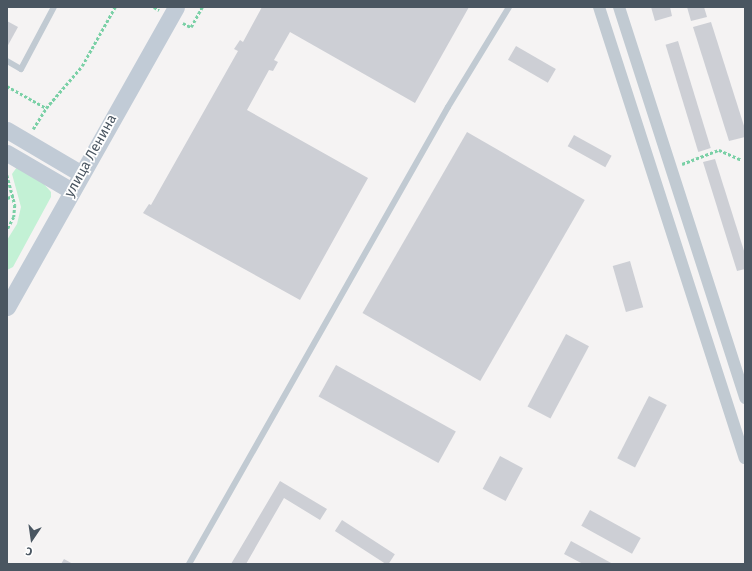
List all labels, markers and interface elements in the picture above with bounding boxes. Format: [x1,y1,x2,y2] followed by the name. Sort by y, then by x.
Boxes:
[61,112,121,200] street label: улица Ленина
[12,519,52,559] north arrow
[25,544,34,558] text: С

